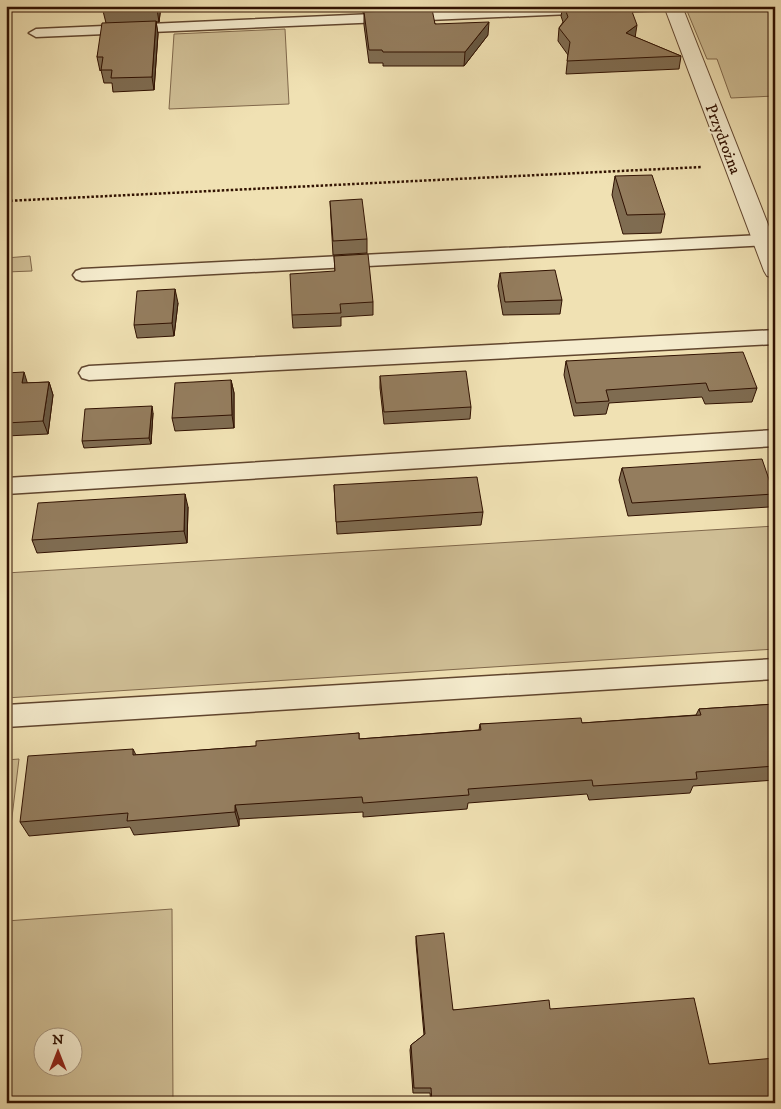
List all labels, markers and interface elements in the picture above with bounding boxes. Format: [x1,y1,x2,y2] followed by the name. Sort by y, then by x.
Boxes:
[701,101,746,177] street label: Przydrożna
[32,1026,82,1076] north arrow
[52,1031,64,1049] text: N

